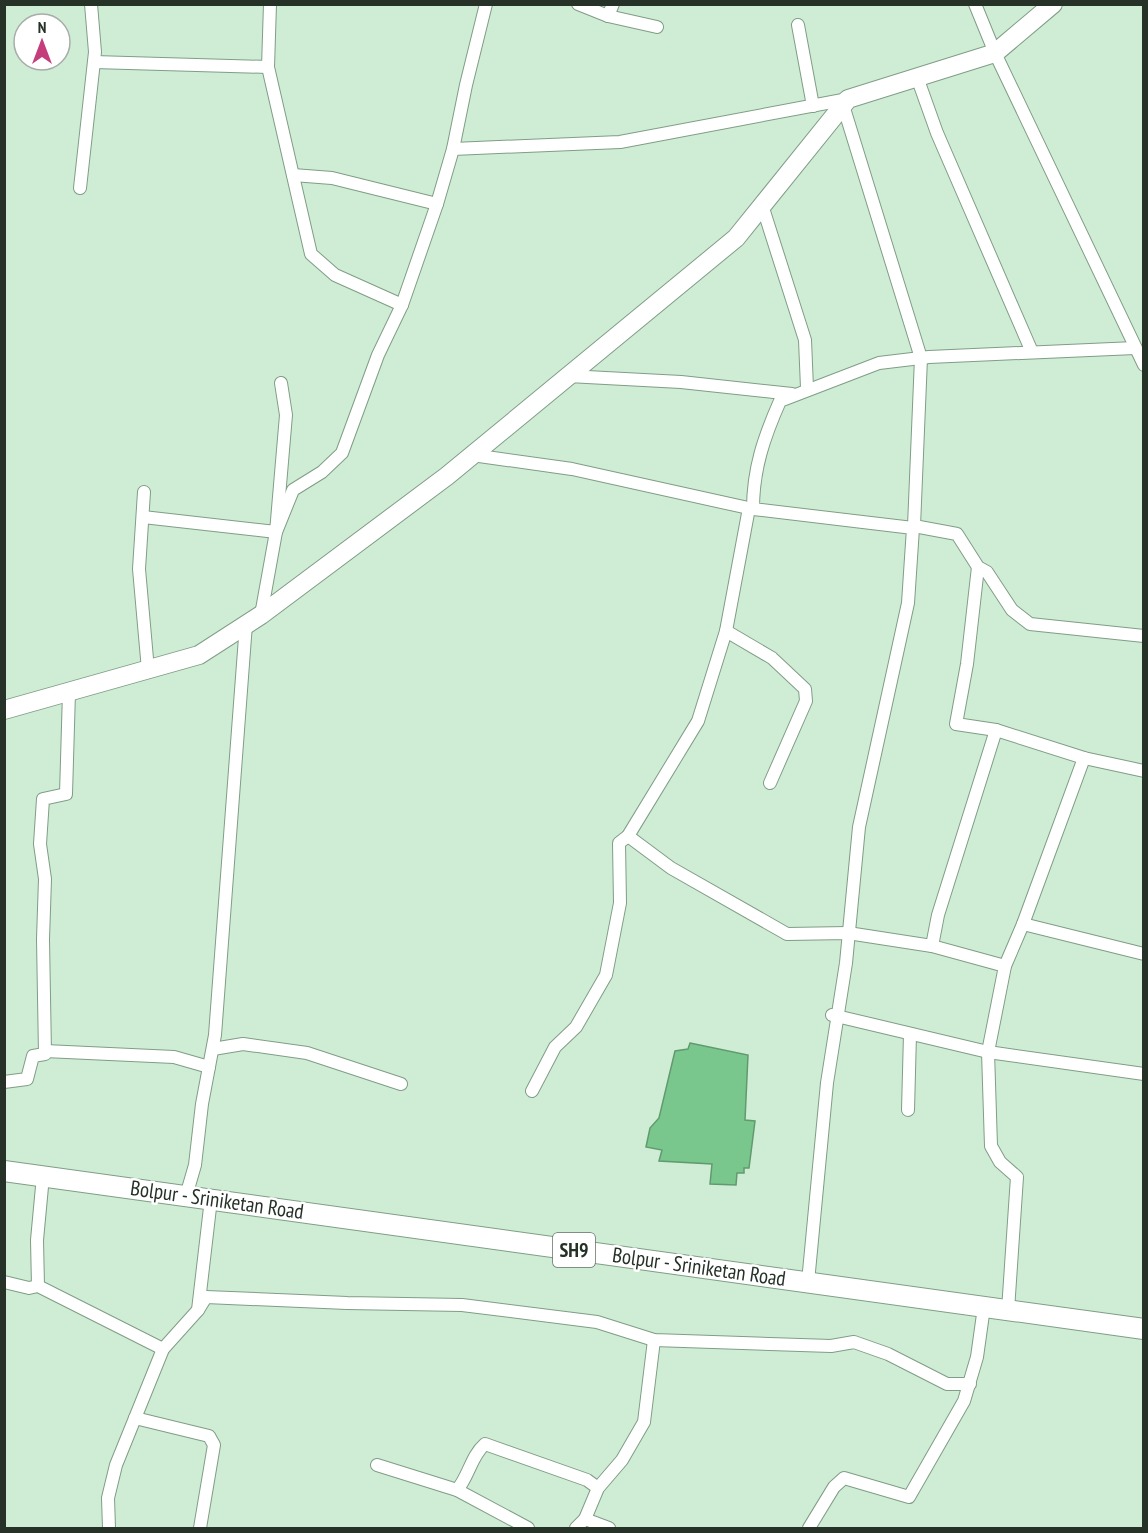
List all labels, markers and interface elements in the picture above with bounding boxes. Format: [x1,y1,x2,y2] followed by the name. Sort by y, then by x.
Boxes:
[12,12,72,72] north arrow
[38,17,46,37] text: N
[129,1174,305,1225] street label: Bolpur - Sriniketan Road
[553,1233,595,1267] road number: SH9
[611,1241,787,1292] street label: Bolpur - Sriniketan Road

